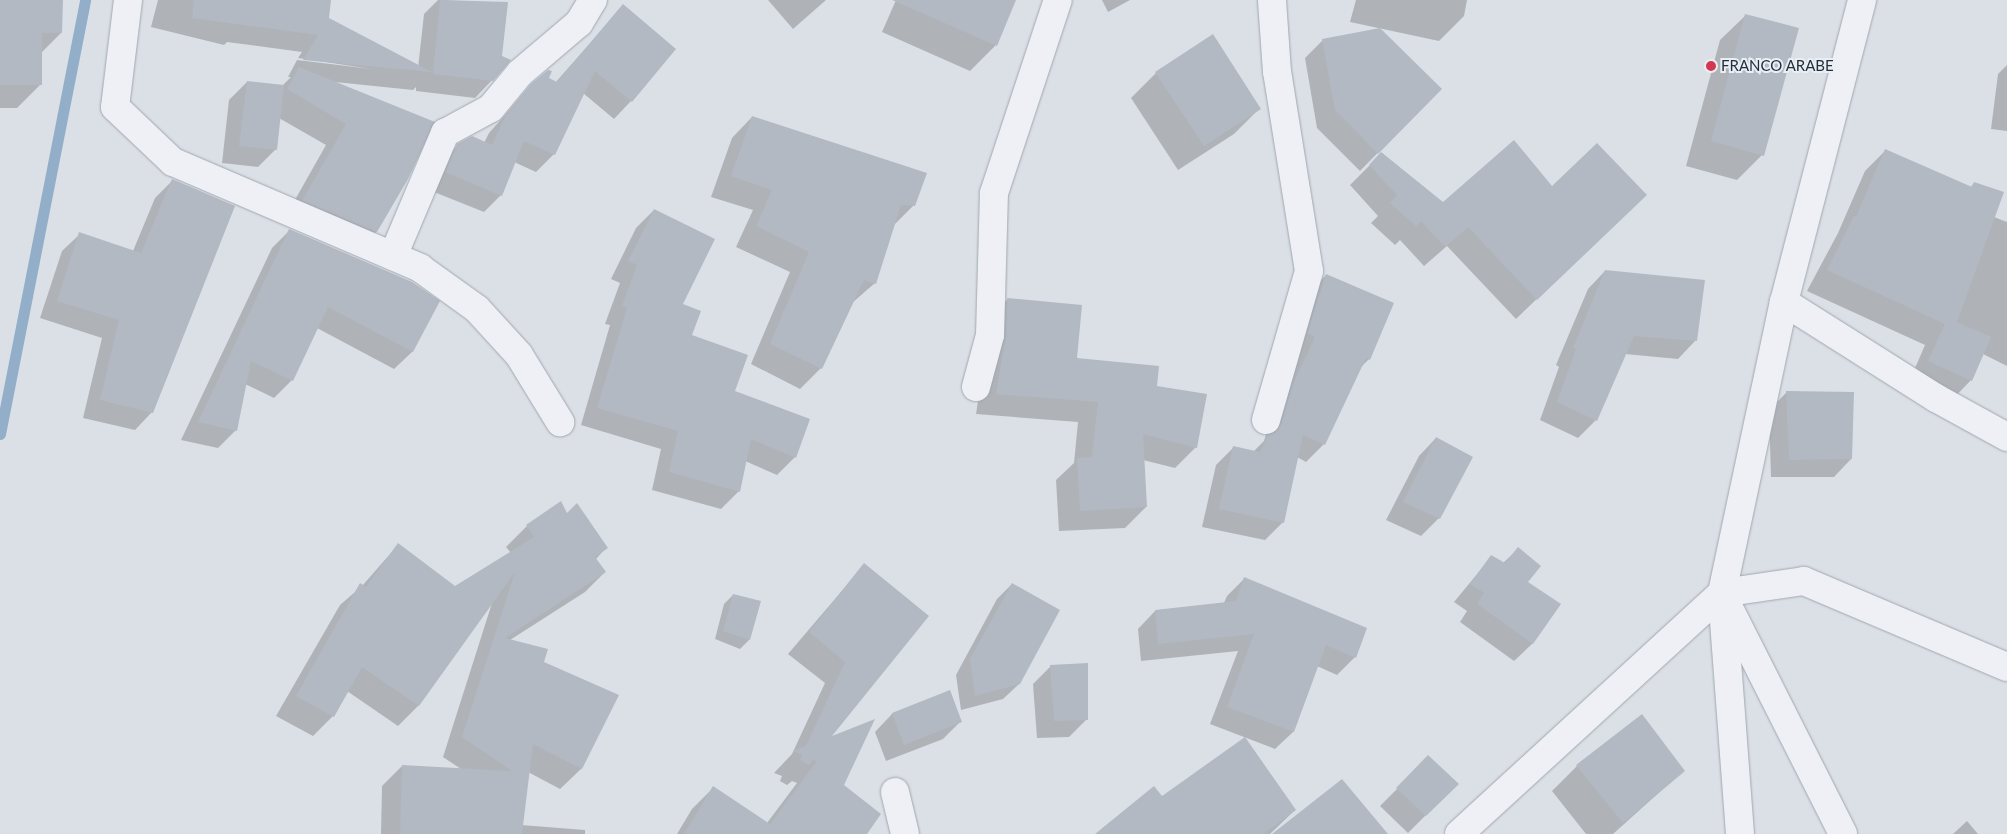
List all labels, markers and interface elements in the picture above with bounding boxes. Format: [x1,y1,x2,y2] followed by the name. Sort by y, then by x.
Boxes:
[1721,57,1834,75] place label: FRANCO ARABE
[1705,60,1717,72] marker: FRANCO ARABE

